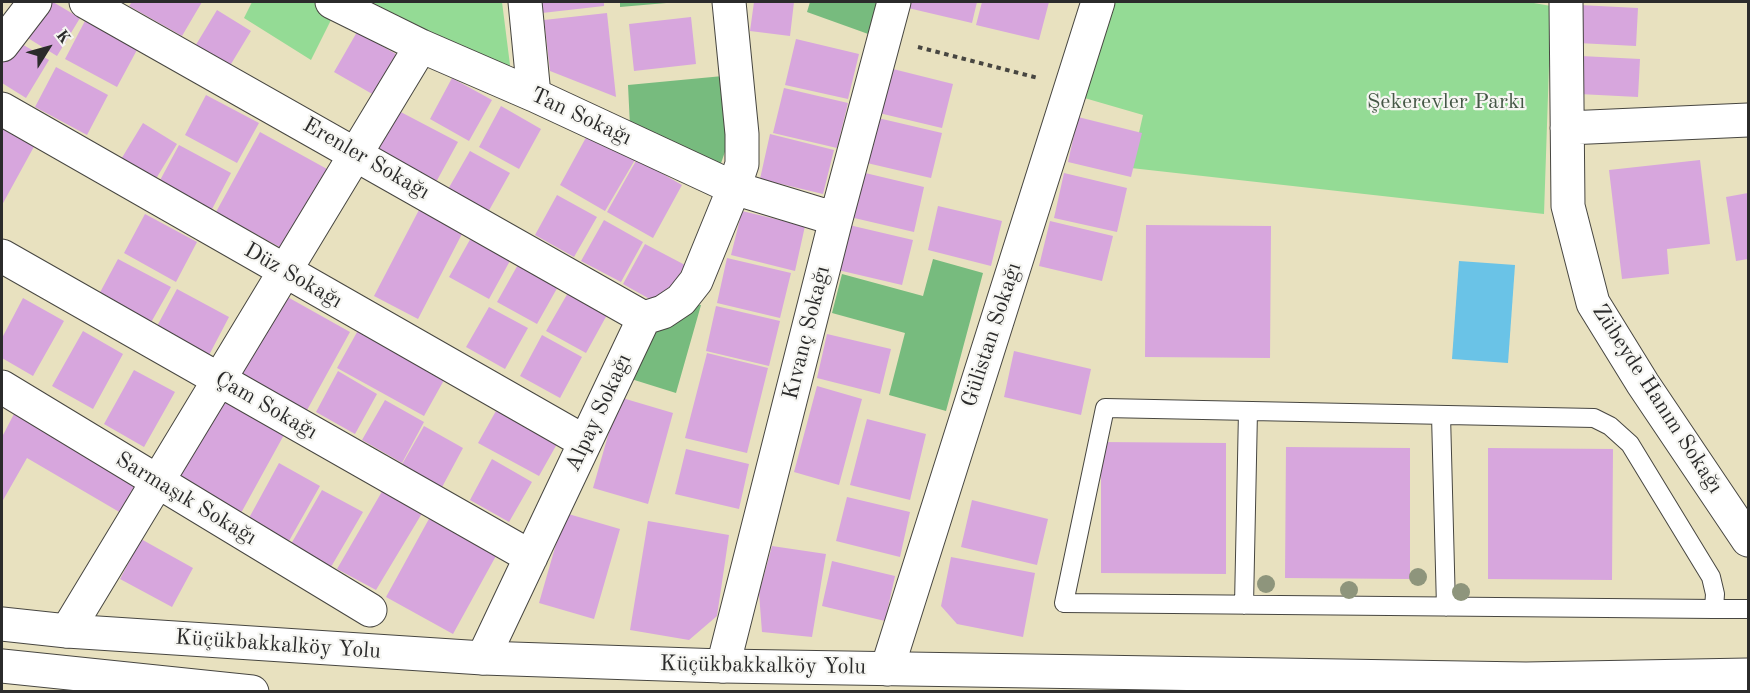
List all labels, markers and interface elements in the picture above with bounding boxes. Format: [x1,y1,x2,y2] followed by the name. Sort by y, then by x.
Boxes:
[18,18,78,78] north arrow
[52,27,72,47] text: K
[526,82,636,152] street label: Tan Sokağı
[1367,89,1525,115] park label: Şekerevler Parkı
[298,112,434,206] street label: Erenler Sokağı
[239,237,347,315] street label: Düz Sokağı
[956,259,1028,411] street label: Gülistan Sokağı
[778,263,836,403] street label: Kıvanç Sokağı
[1586,299,1728,499] street label: Zübeyde Hanım Sokağı
[560,350,638,476] street label: Alpay Sokağı
[210,366,322,446] street label: Çam Sokağı
[111,447,261,551] street label: Sarmaşık Sokağı
[174,625,382,665] street label: Küçükbakkalköy Yolu
[660,651,866,681] street label: Küçükbakkalköy Yolu

